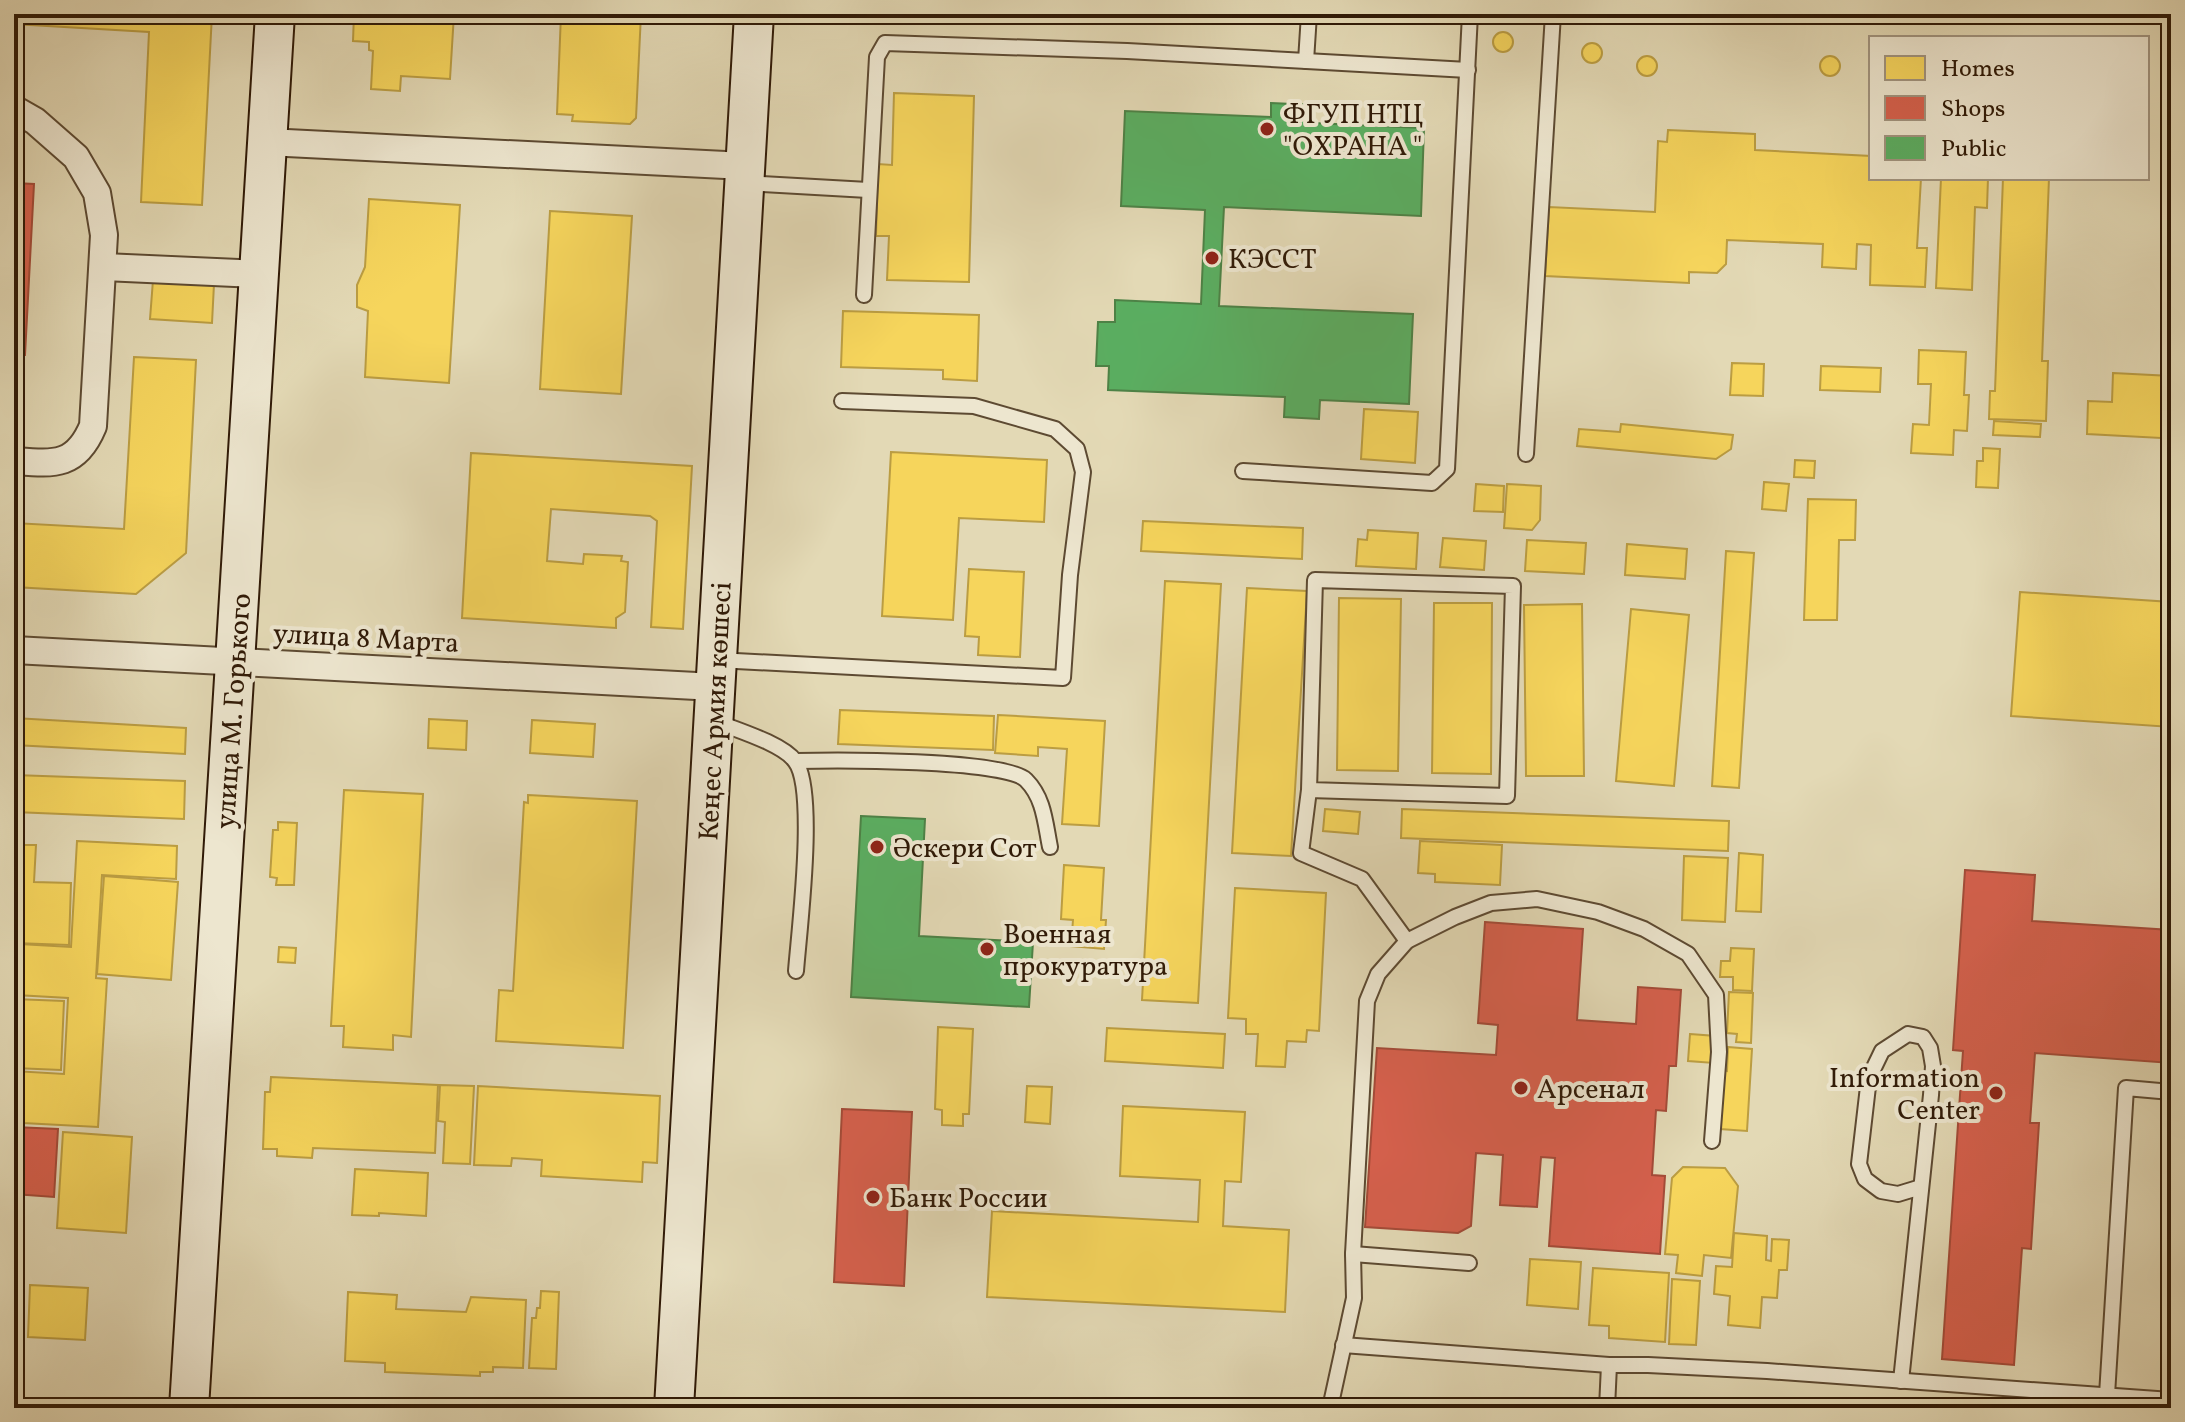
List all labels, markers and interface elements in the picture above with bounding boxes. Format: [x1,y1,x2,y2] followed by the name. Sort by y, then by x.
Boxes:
[1869,36,2149,180] legend
[1941,53,2015,87] text: Homes
[1941,93,2005,127] text: Shops
[1283,96,1424,167] place label: ФГУП НТЦ "ОХРАНА "
[1258,120,1276,138] marker: ФГУП НТЦ "ОХРАНА "
[1941,133,2007,167] text: Public
[1228,241,1317,280] place label: КЭССТ
[1203,249,1221,267] marker: КЭССТ
[690,581,743,842] street label: Кеңес Армия көшесі
[207,592,262,830] street label: улица М. Горького
[272,615,460,664] street label: улица 8 Марта
[893,830,1037,869] place label: Әскери Сот
[868,838,886,856] marker: Әскери Сот
[1003,916,1168,987] place label: Военная прокуратура
[978,940,996,958] marker: Военная прокуратура
[1829,1060,1980,1131] place label: Information Center
[1537,1071,1645,1110] place label: Арсенал
[1512,1079,1530,1097] marker: Арсенал
[1987,1084,2005,1102] marker: Information Center
[889,1180,1048,1219] place label: Банк России
[864,1188,882,1206] marker: Банк России

